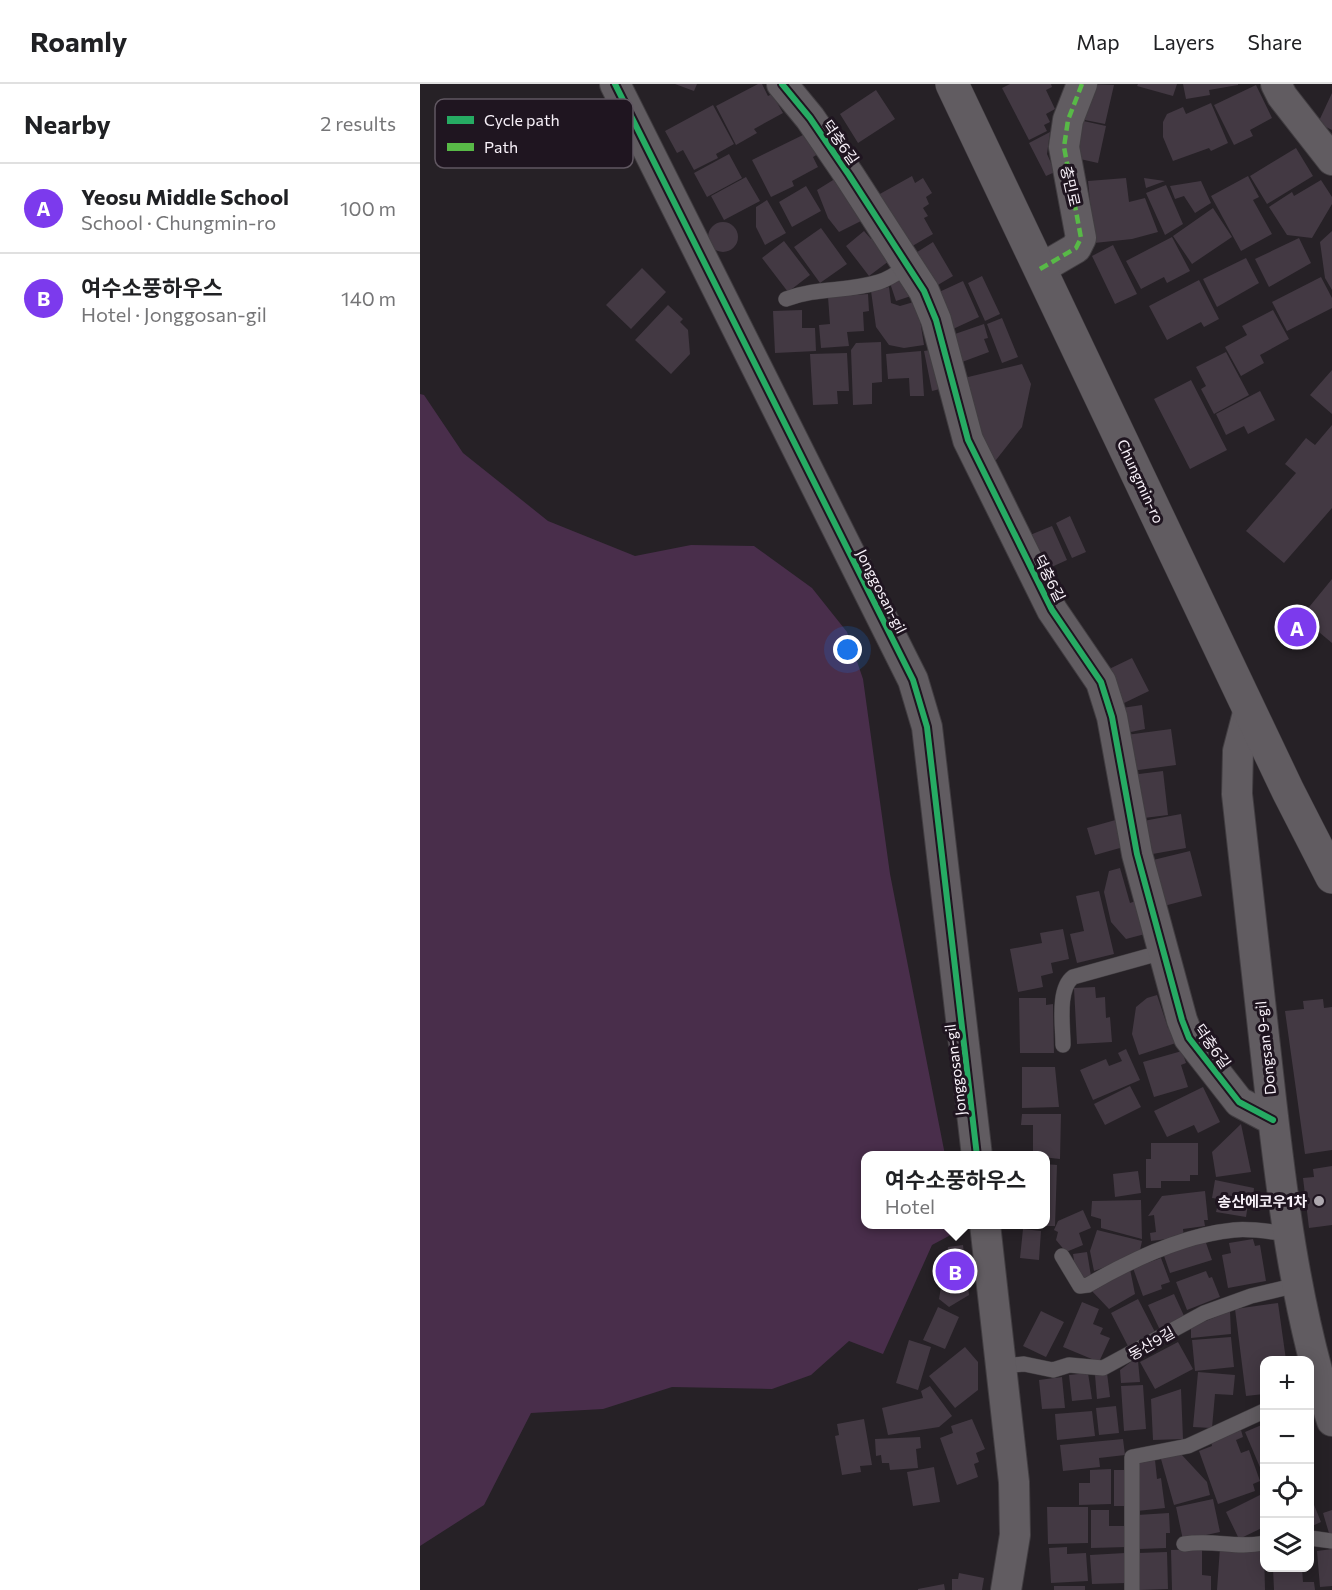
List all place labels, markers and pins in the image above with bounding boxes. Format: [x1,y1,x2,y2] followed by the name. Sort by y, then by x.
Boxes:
[1278,604,1316,650] pin: A
[1217,1192,1307,1210] place label: 송산에코우1차
[1312,1194,1326,1208] marker: 송산에코우1차
[936,1248,974,1294] pin: B

